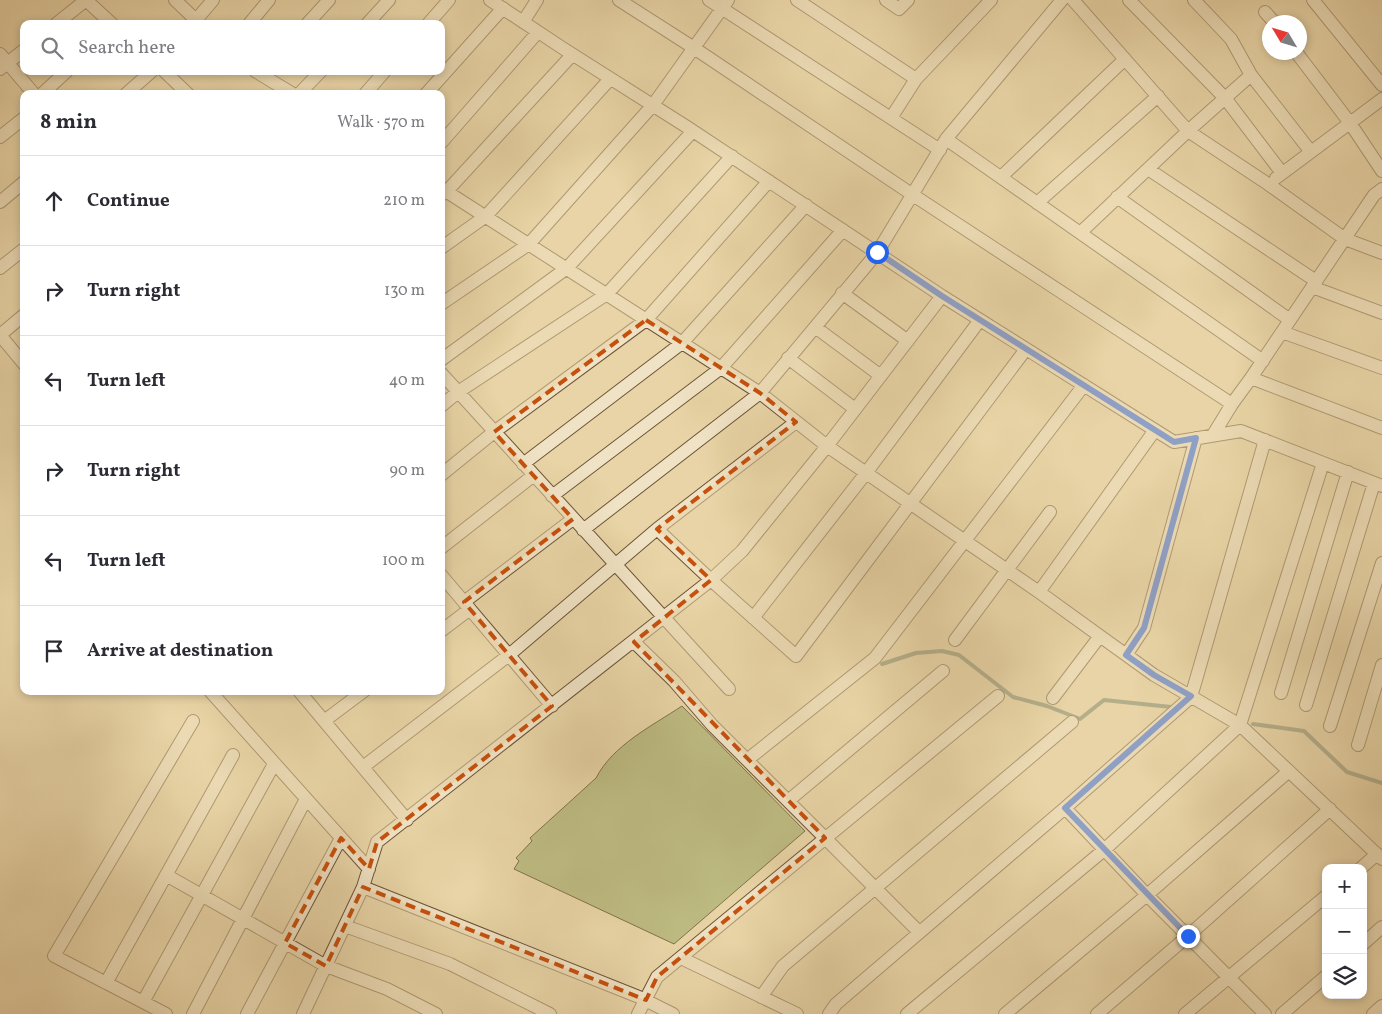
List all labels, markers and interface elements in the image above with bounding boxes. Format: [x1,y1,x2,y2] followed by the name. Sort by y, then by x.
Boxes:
[1262,15,1307,60] north arrow
[20,20,445,75] search box
[38,34,66,62] icon: search
[78,35,175,61] text: Search here
[40,108,97,137] text: 8 min
[337,112,425,134] text: Walk · 570 m
[40,187,68,215] icon: ahead
[87,188,170,214] text: Continue
[383,190,425,212] text: 210 m
[866,241,889,264] route start
[40,277,68,305] icon: right
[87,278,180,304] text: Turn right
[384,280,425,302] text: 130 m
[40,367,68,395] icon: left
[87,368,166,394] text: Turn left
[389,370,425,392] text: 40 m
[40,457,68,485] icon: right
[87,458,180,484] text: Turn right
[389,460,425,482] text: 90 m
[40,547,68,575] icon: left
[87,548,166,574] text: Turn left
[382,550,425,572] text: 100 m
[40,637,68,665] icon: arrive
[87,638,273,664] text: Arrive at destination
[1322,864,1367,999] map controls
[1322,864,1367,909] button: +
[1322,909,1367,954] button: −
[1177,925,1200,948] route end
[1322,954,1367,999] button: layers

